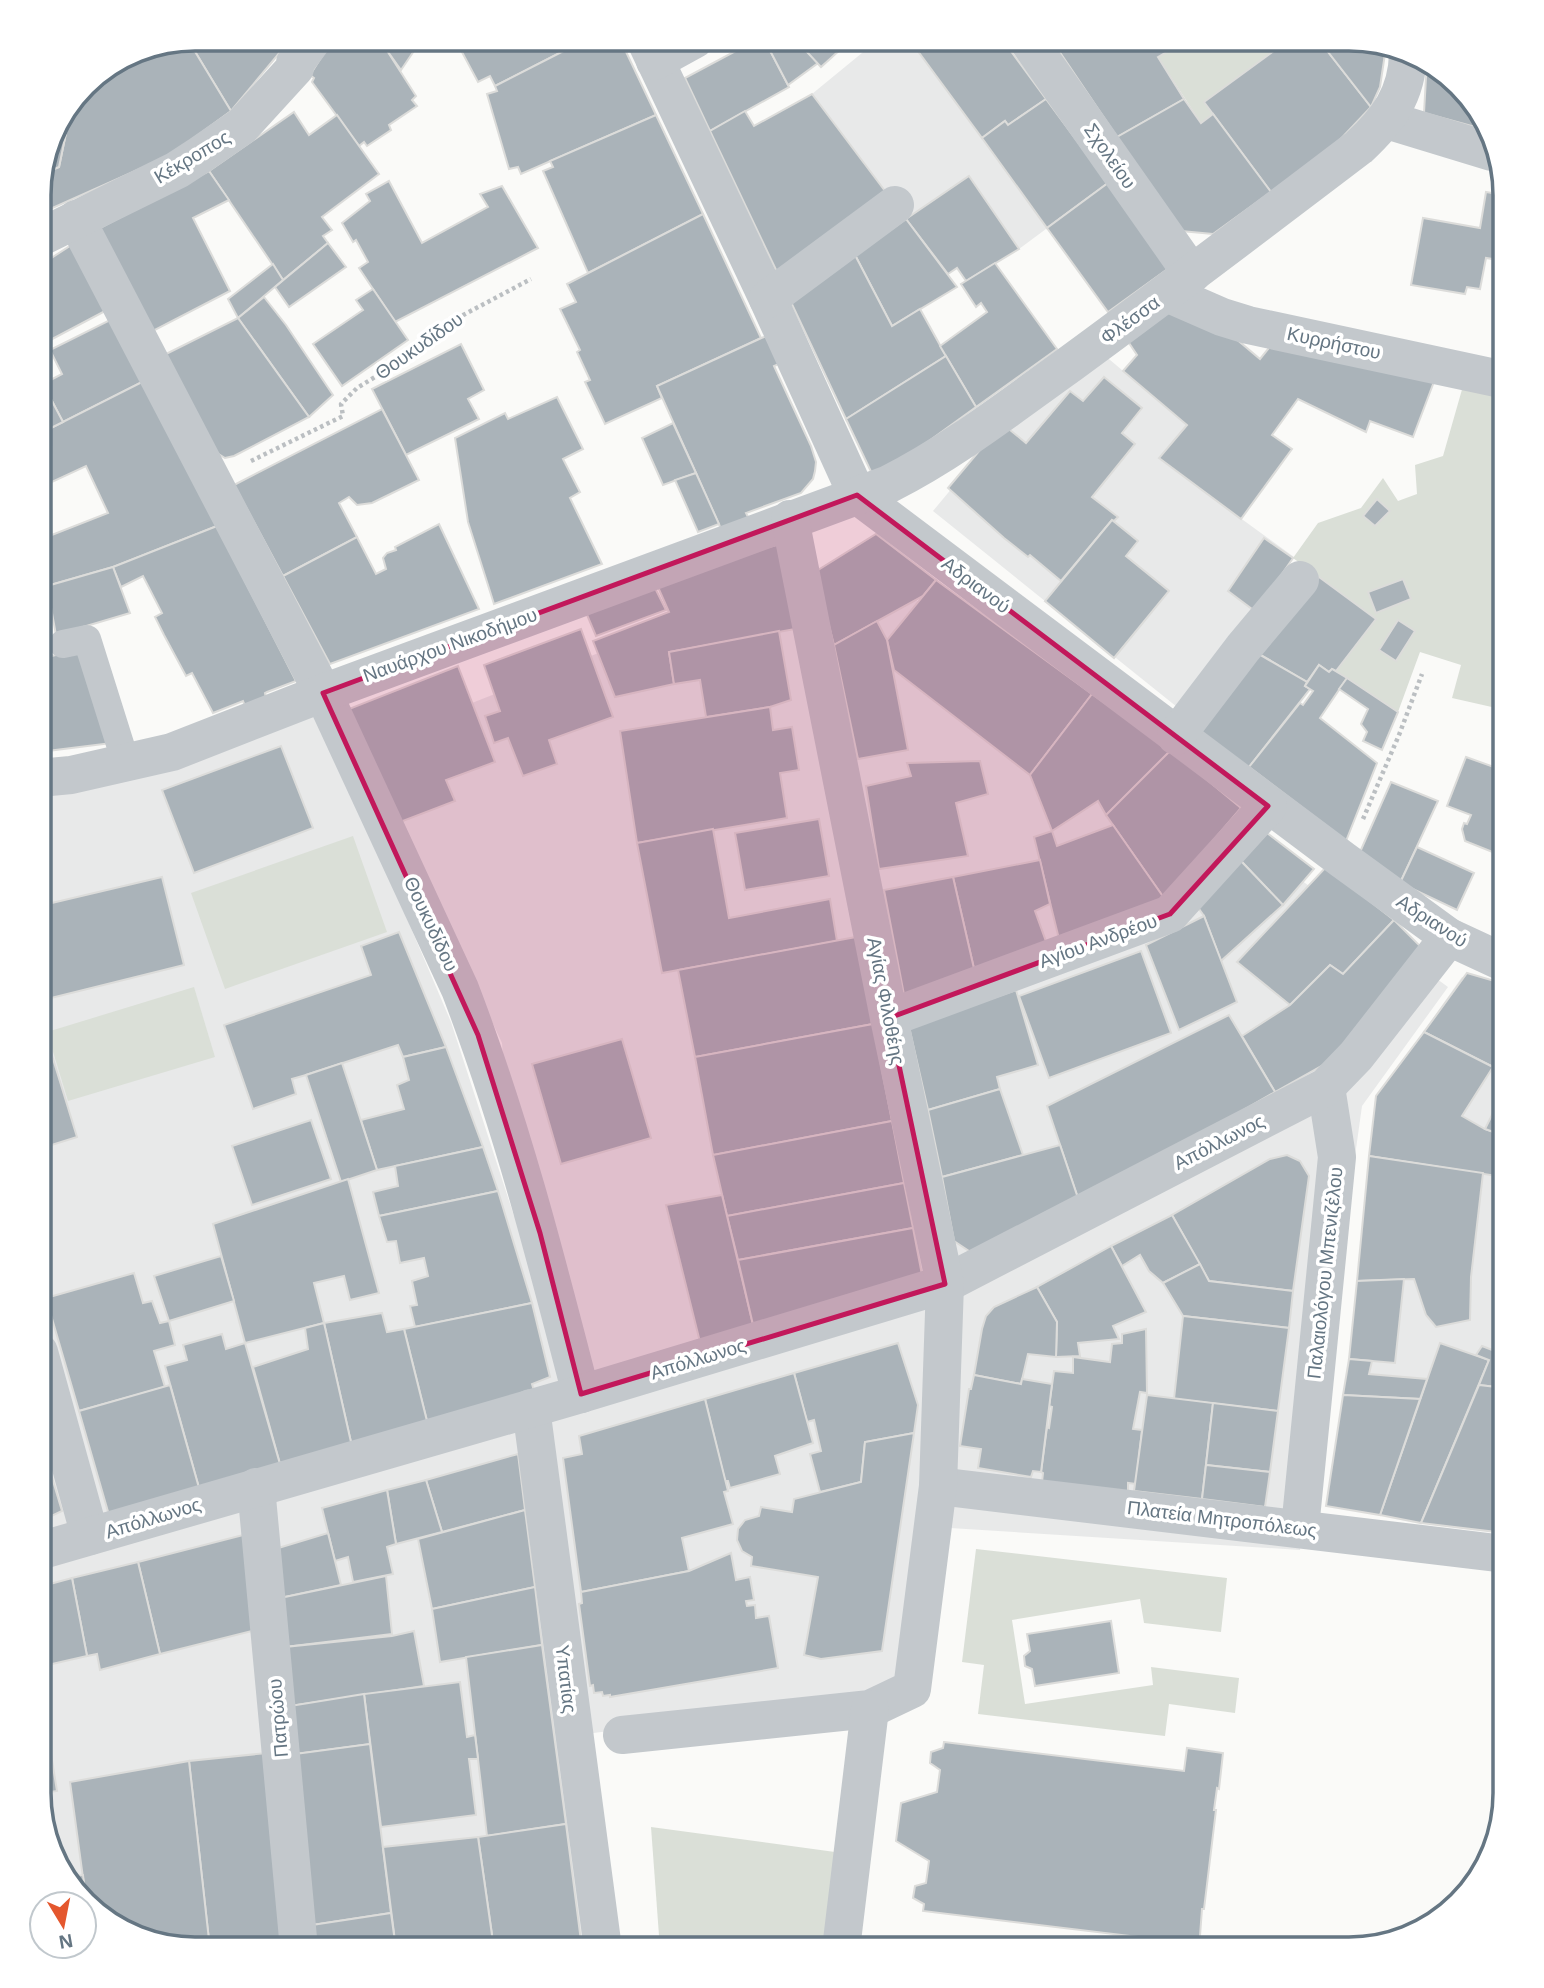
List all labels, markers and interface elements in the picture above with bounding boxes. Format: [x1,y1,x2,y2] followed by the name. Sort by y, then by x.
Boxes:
[1080,119,1140,193] street label: Σχολείου
[150,126,234,188] street label: Κέκροπος
[1096,292,1164,348] street label: Φλέσσα
[371,308,467,384] street label: Θουκυδίδου
[1285,323,1383,363] street label: Κυρρήστου
[938,553,1014,617] street label: Αδριανού
[360,604,540,686] street label: Ναυάρχου Νικοδήμου
[400,873,462,975] street label: Θουκυδίδου
[1393,890,1471,952] street label: Αδριανού
[1036,910,1160,972] street label: Αγίου Ανδρέου
[863,935,909,1067] street label: Αγίας Φιλοθέης
[1170,1110,1268,1174] street label: Απόλλωνος
[1303,1166,1347,1380] street label: Παλαιολόγου Μπενιζέλου
[648,1335,748,1383] street label: Απόλλωνος
[103,1494,203,1542] street label: Απόλλωνος
[1126,1497,1318,1541] street label: Πλατεία Μητροπόλεως
[551,1644,581,1714] street label: Υπατίας
[264,1678,292,1758] street label: Πατρώου
[28,1890,98,1960] north arrow
[57,1930,74,1953] text: N

